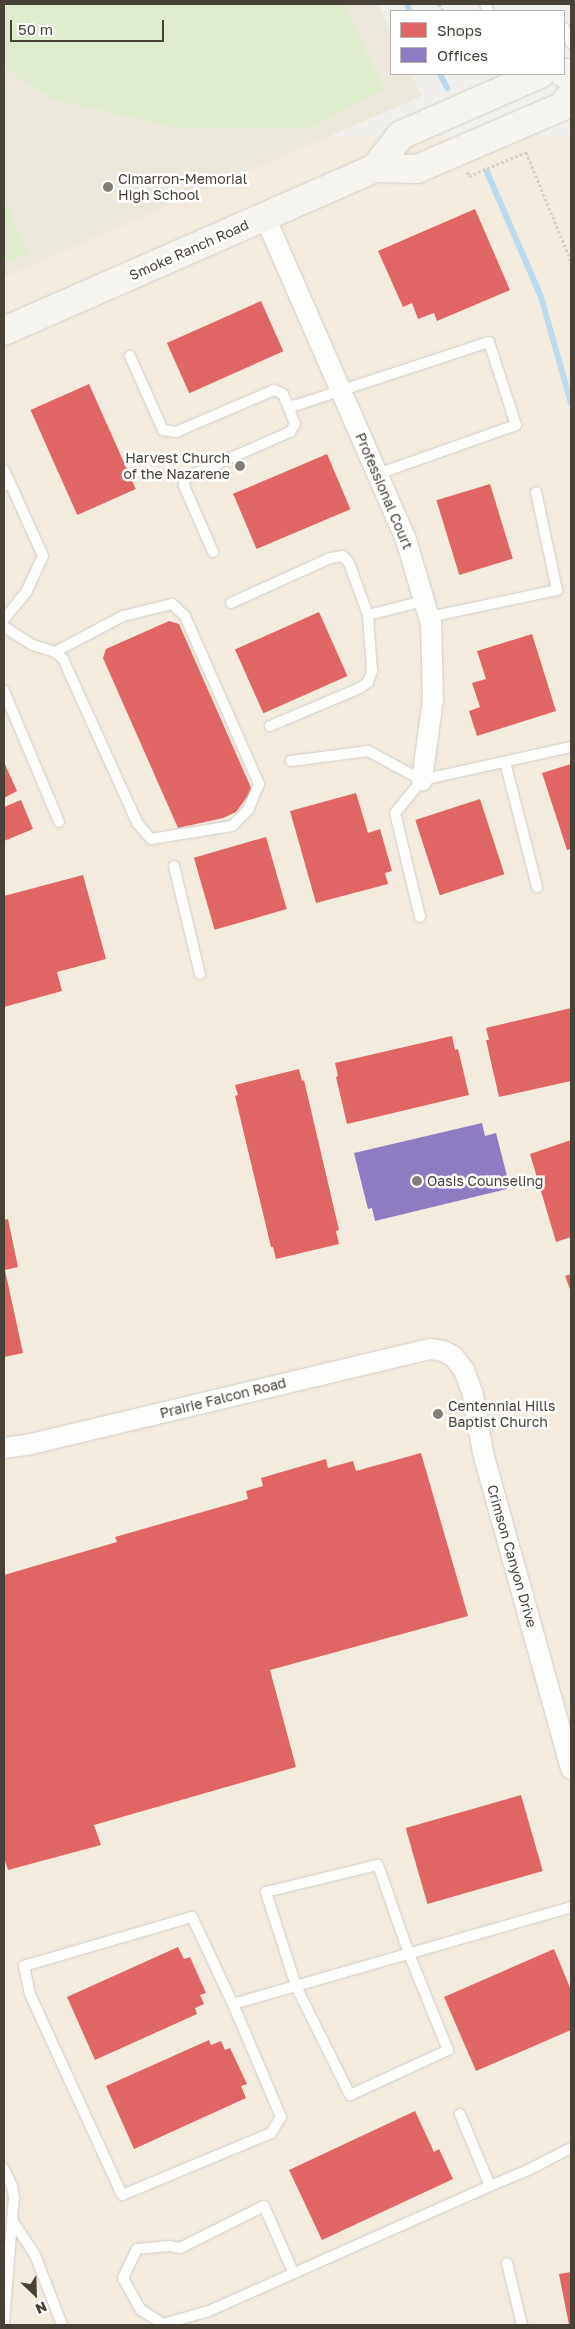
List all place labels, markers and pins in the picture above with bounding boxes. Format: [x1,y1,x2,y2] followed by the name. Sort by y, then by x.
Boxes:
[118,171,247,203] place label: Cimarron-Memorial High School
[102,181,114,193] marker: Cimarron-Memorial High School
[124,450,230,482] place label: Harvest Church of the Nazarene
[234,460,246,472] marker: Harvest Church of the Nazarene
[427,1173,543,1189] place label: Oasis Counseling
[411,1175,423,1187] marker: Oasis Counseling
[448,1398,555,1430] place label: Centennial Hills Baptist Church
[432,1408,444,1420] marker: Centennial Hills Baptist Church

